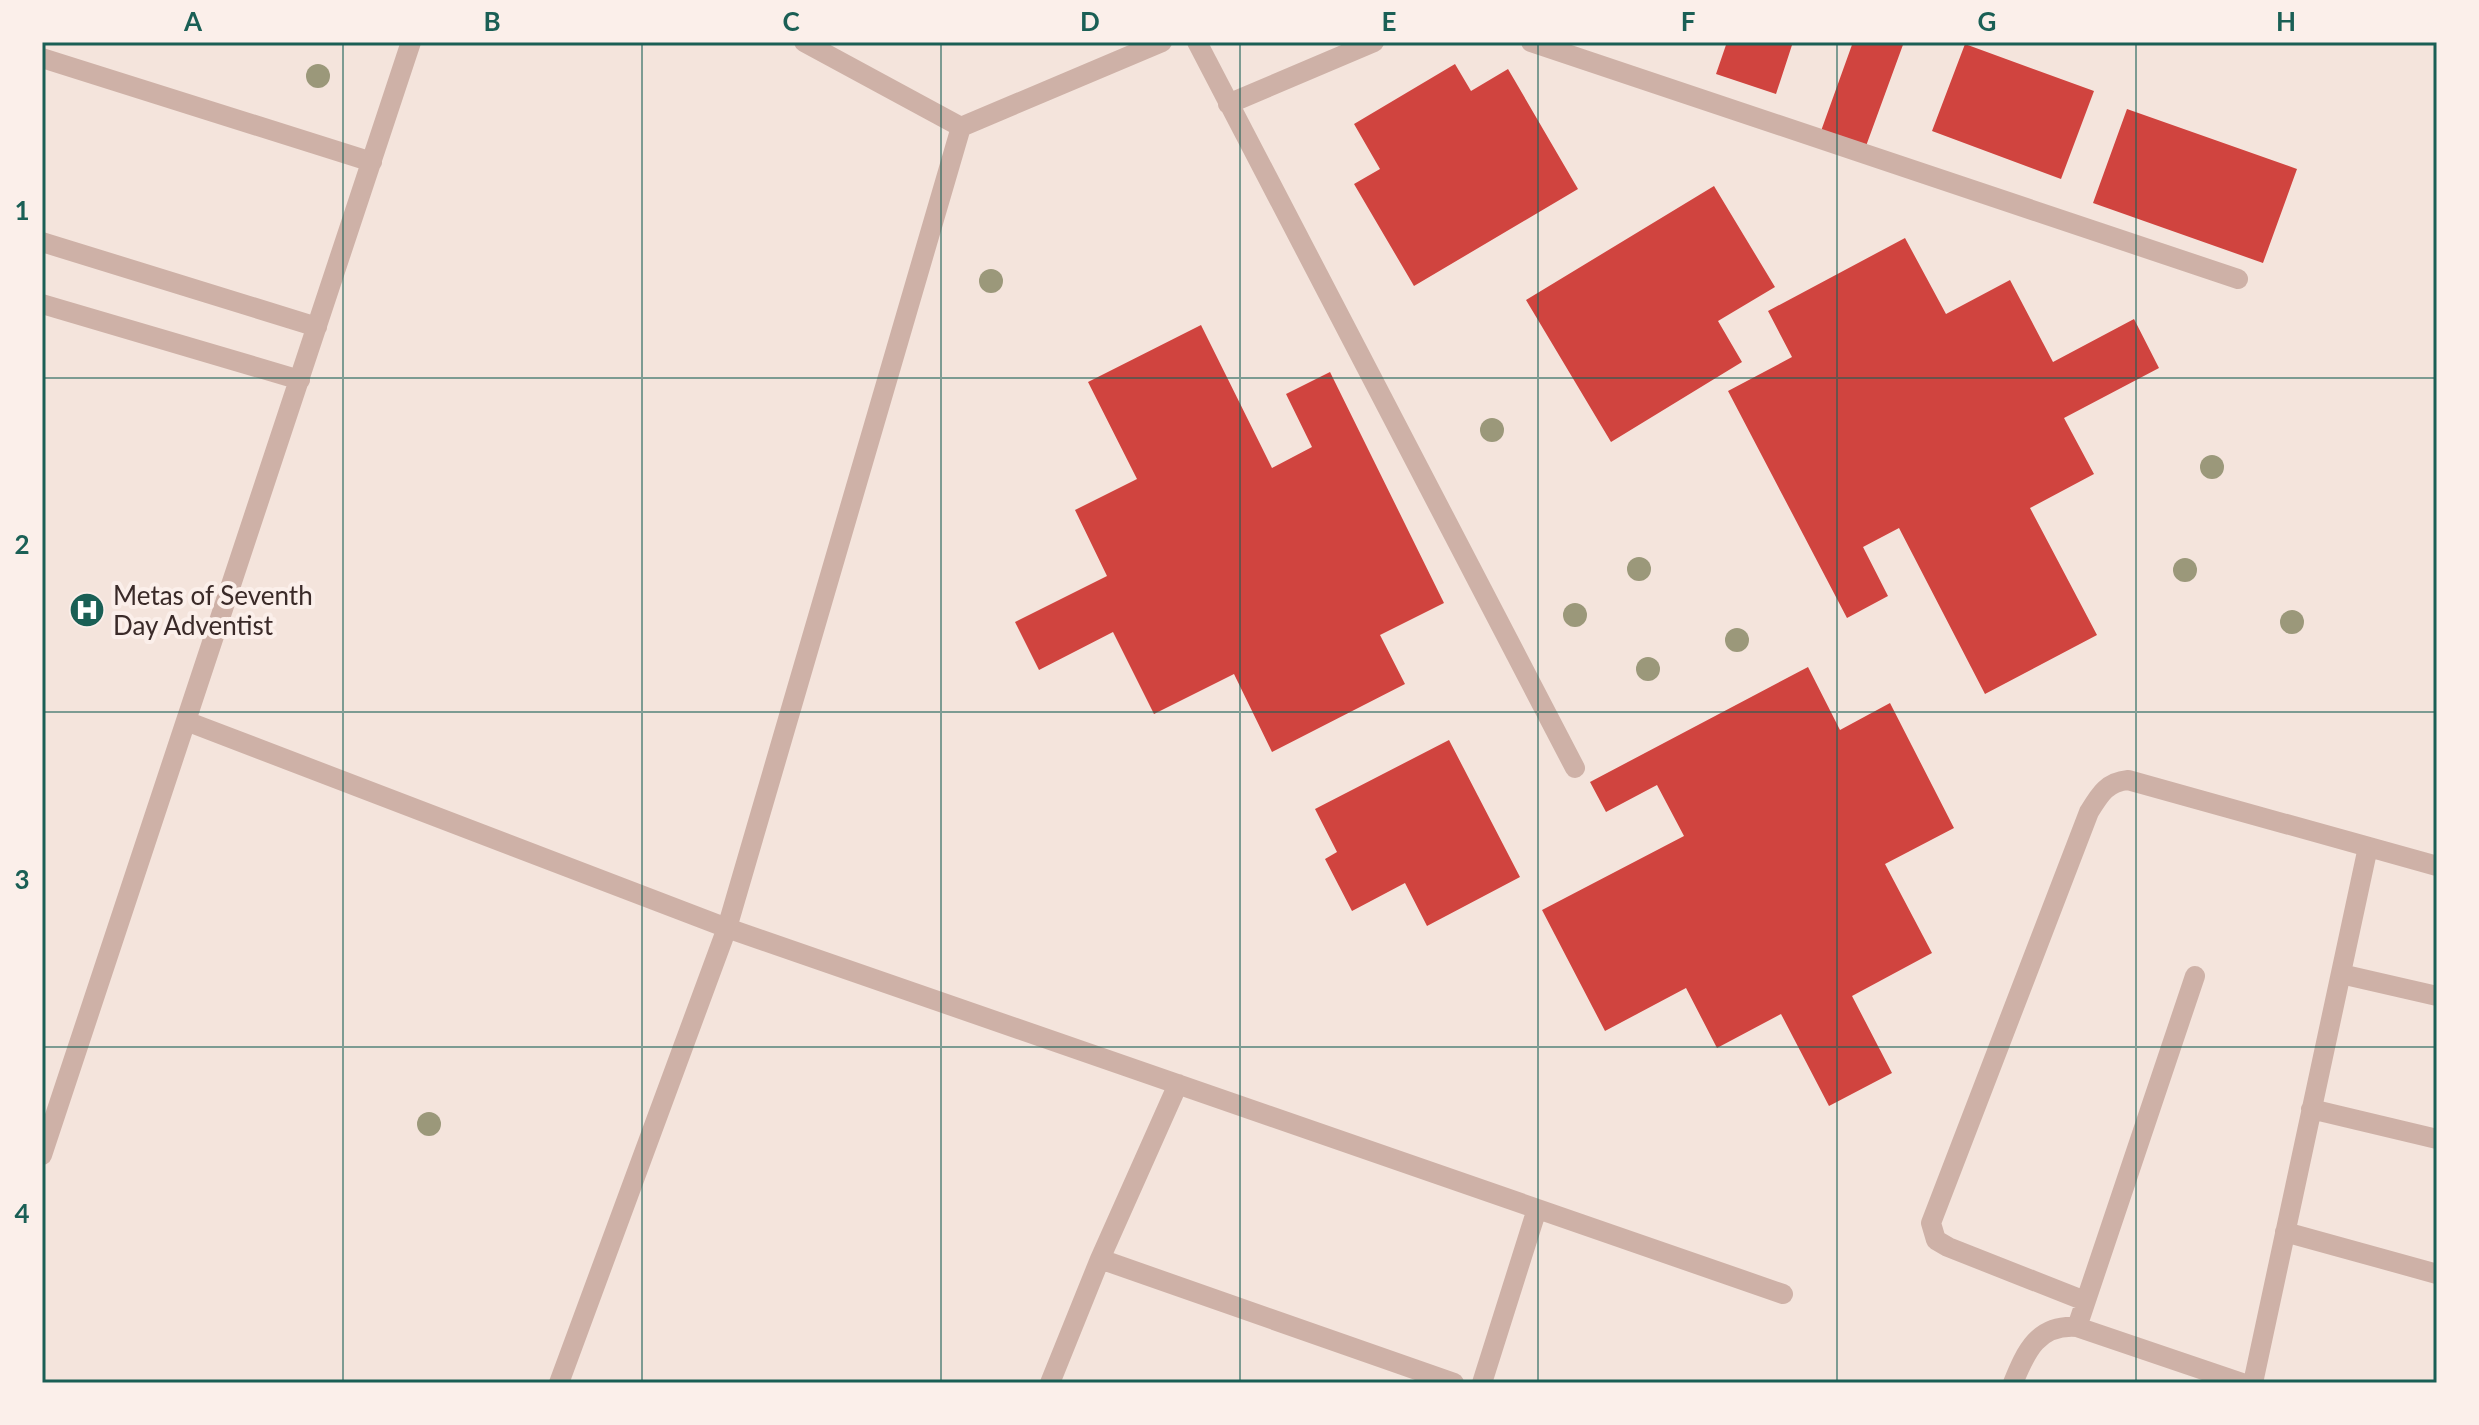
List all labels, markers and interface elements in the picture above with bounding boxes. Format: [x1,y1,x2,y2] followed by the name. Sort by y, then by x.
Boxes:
[183,5,203,37] text: A
[483,5,501,37] text: B
[782,5,800,37] text: C
[1080,5,1100,37] text: D
[1382,5,1396,37] text: E
[1681,5,1695,37] text: F
[1978,5,1996,37] text: G
[2276,5,2296,37] text: H
[14,194,30,226] text: 1
[14,528,30,560] text: 2
[113,579,313,641] place label: Metas of Seventh Day Adventist
[68,591,106,629] hospital icon: Metas of Seventh Day Adventist
[14,863,30,895] text: 3
[14,1197,30,1229] text: 4

